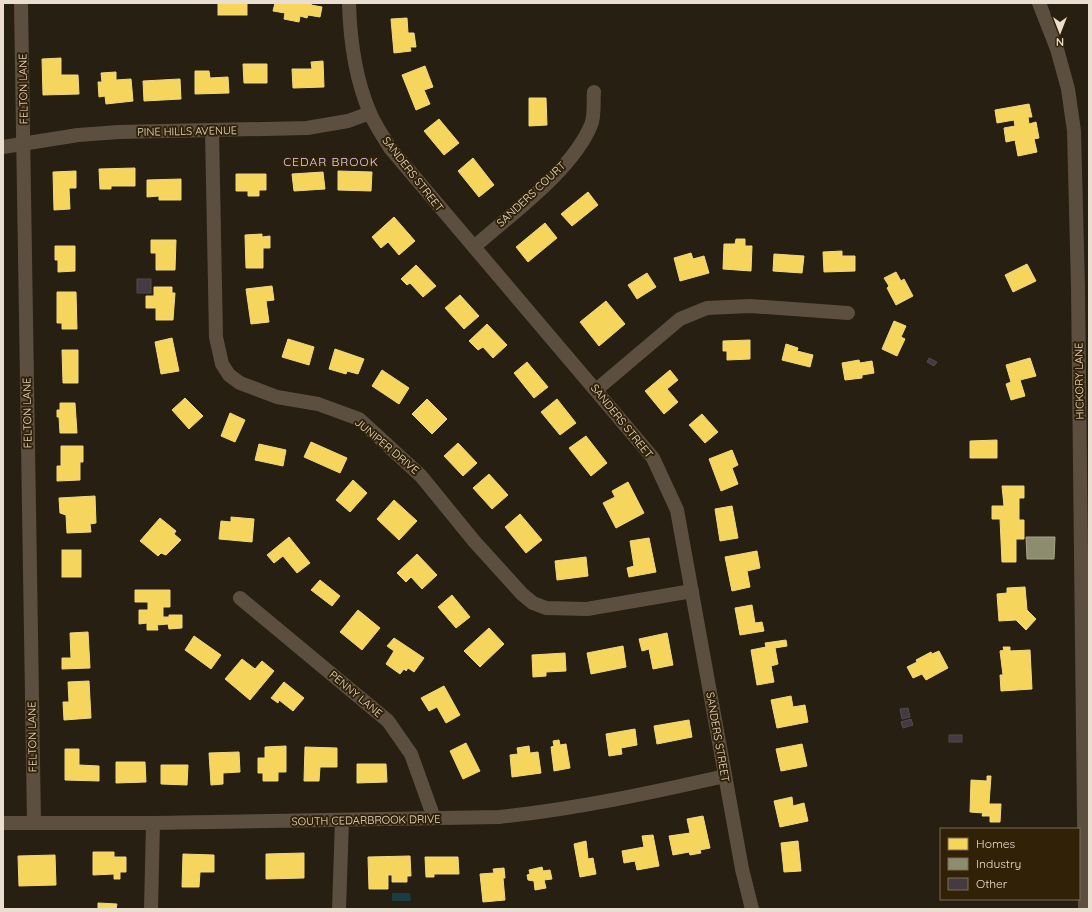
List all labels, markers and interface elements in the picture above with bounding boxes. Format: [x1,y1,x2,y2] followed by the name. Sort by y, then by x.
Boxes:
[1040,12,1080,52] north arrow
[1056,35,1064,49] text: N
[15,54,31,124] street label: FELTON LANE
[137,123,237,139] street label: PINE HILLS AVENUE
[379,134,447,215] street label: SANDERS STREET
[283,154,379,169] district label: CEDAR BROOK
[494,158,569,230] street label: SANDERS COURT
[1071,342,1087,420] street label: HICKORY LANE
[19,378,35,448] street label: FELTON LANE
[588,381,656,461] street label: SANDERS STREET
[352,415,422,477] street label: JUNIPER DRIVE
[327,668,385,720] street label: PENNY LANE
[703,691,733,784] street label: SANDERS STREET
[24,702,40,772] street label: FELTON LANE
[291,812,441,828] street label: SOUTH CEDARBROOK DRIVE
[940,828,1080,900] legend
[976,836,1016,851] text: Homes
[976,856,1021,871] text: Industry
[976,876,1008,891] text: Other

